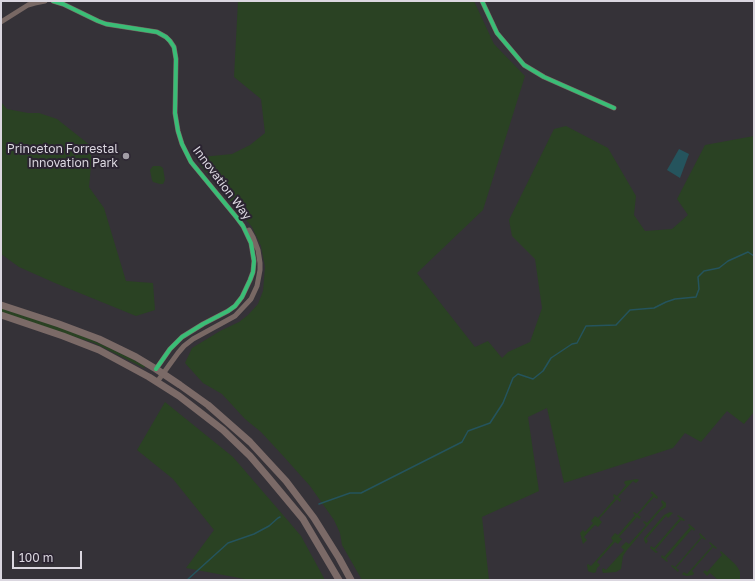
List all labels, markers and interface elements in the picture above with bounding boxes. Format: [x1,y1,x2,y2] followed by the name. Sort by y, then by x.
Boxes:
[7,142,118,170] place label: Princeton Forrestal Innovation Park
[190,143,254,223] street label: Innovation Way
[121,151,131,161] marker: Princeton Forrestal Innovation Park
[14,543,84,569] scale bar
[19,550,53,565] text: 100 m

